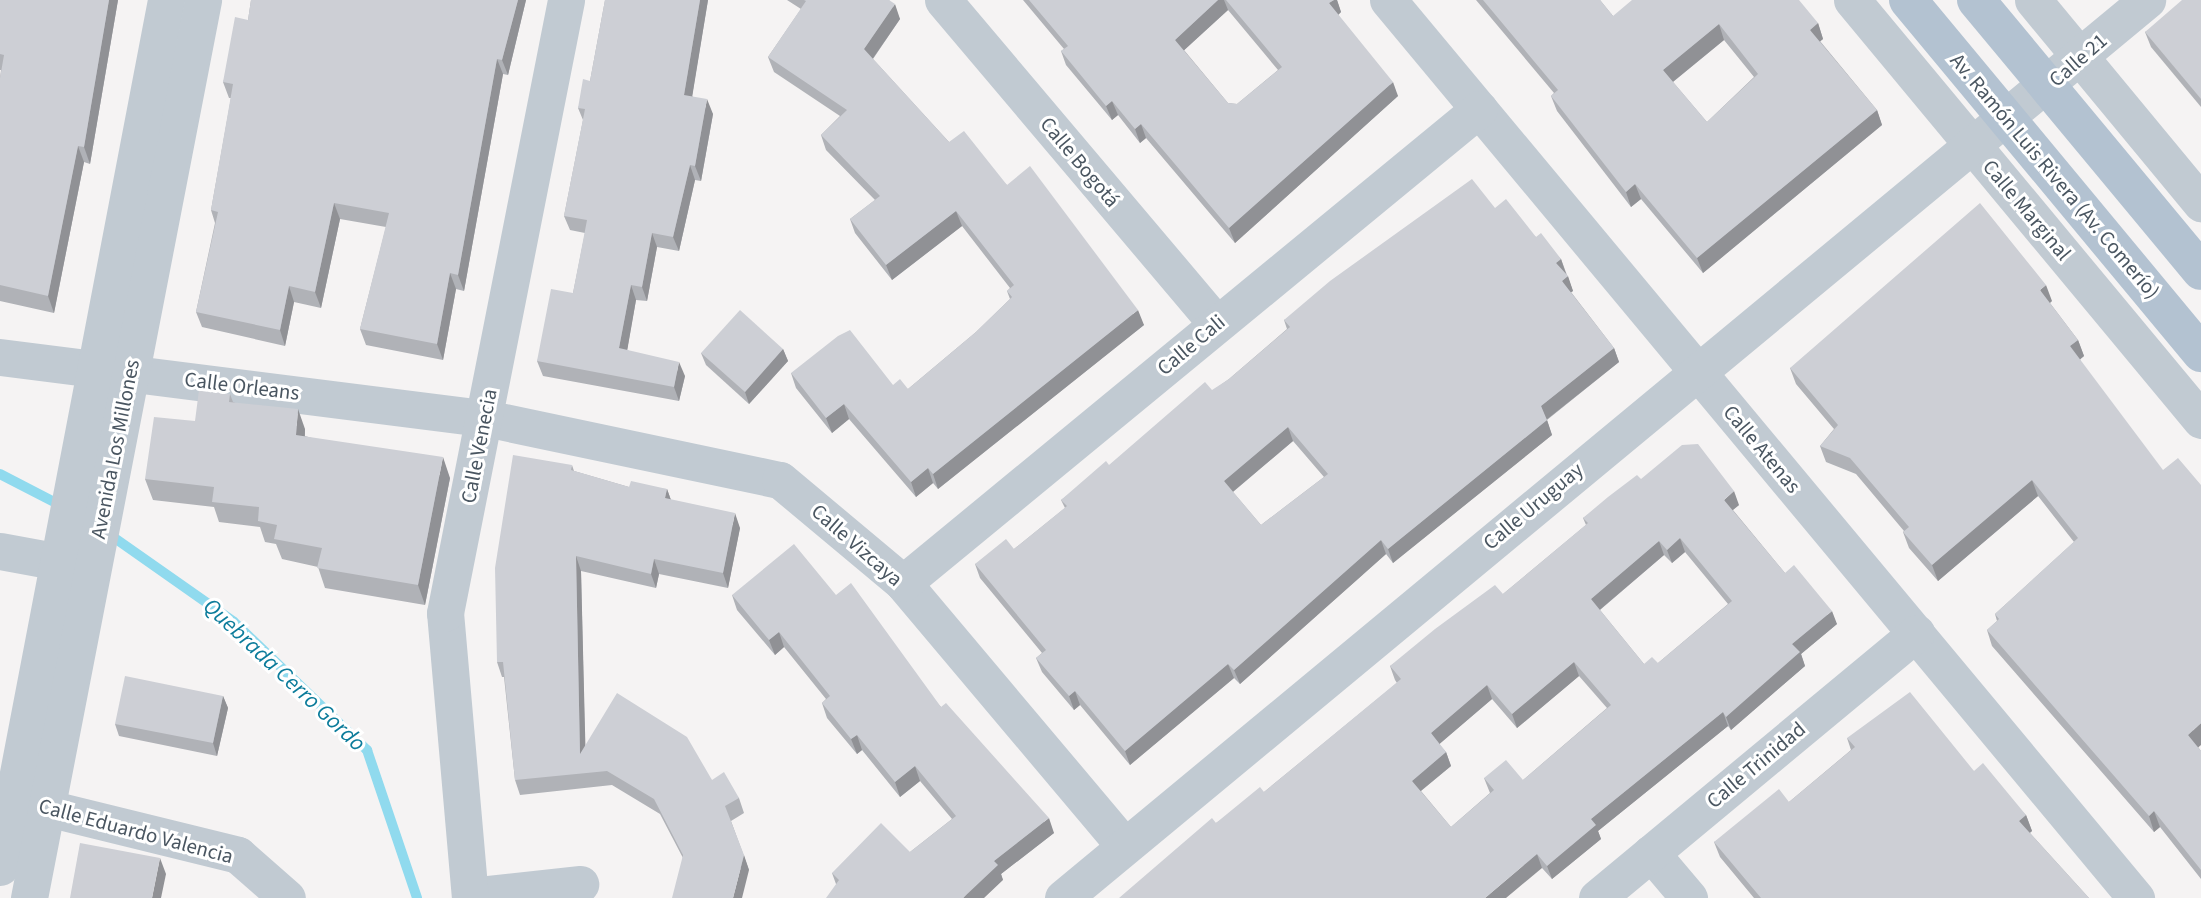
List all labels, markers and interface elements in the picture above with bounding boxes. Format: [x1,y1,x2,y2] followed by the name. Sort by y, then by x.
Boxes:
[2044,28,2112,92] street label: Calle 21
[1945,48,2165,304] street label: Av. Ramón Luis Rivera (Av. Comerío)
[1035,112,1125,212] street label: Calle Bogotá
[1977,154,2077,266] street label: Calle Marginal
[1152,309,1230,381] street label: Calle Cali
[85,357,145,541] street label: Avenida Los Millones
[183,366,301,406] street label: Calle Orleans
[456,387,502,505] street label: Calle Venecia
[1718,400,1806,498] street label: Calle Atenas
[1478,457,1588,555] street label: Calle Uruguay
[806,499,908,591] street label: Calle Vizcaya
[197,593,371,757] water label: Quebrada Cerro Gordo
[1701,716,1811,814] street label: Calle Trinidad
[36,793,236,869] street label: Calle Eduardo Valencia

